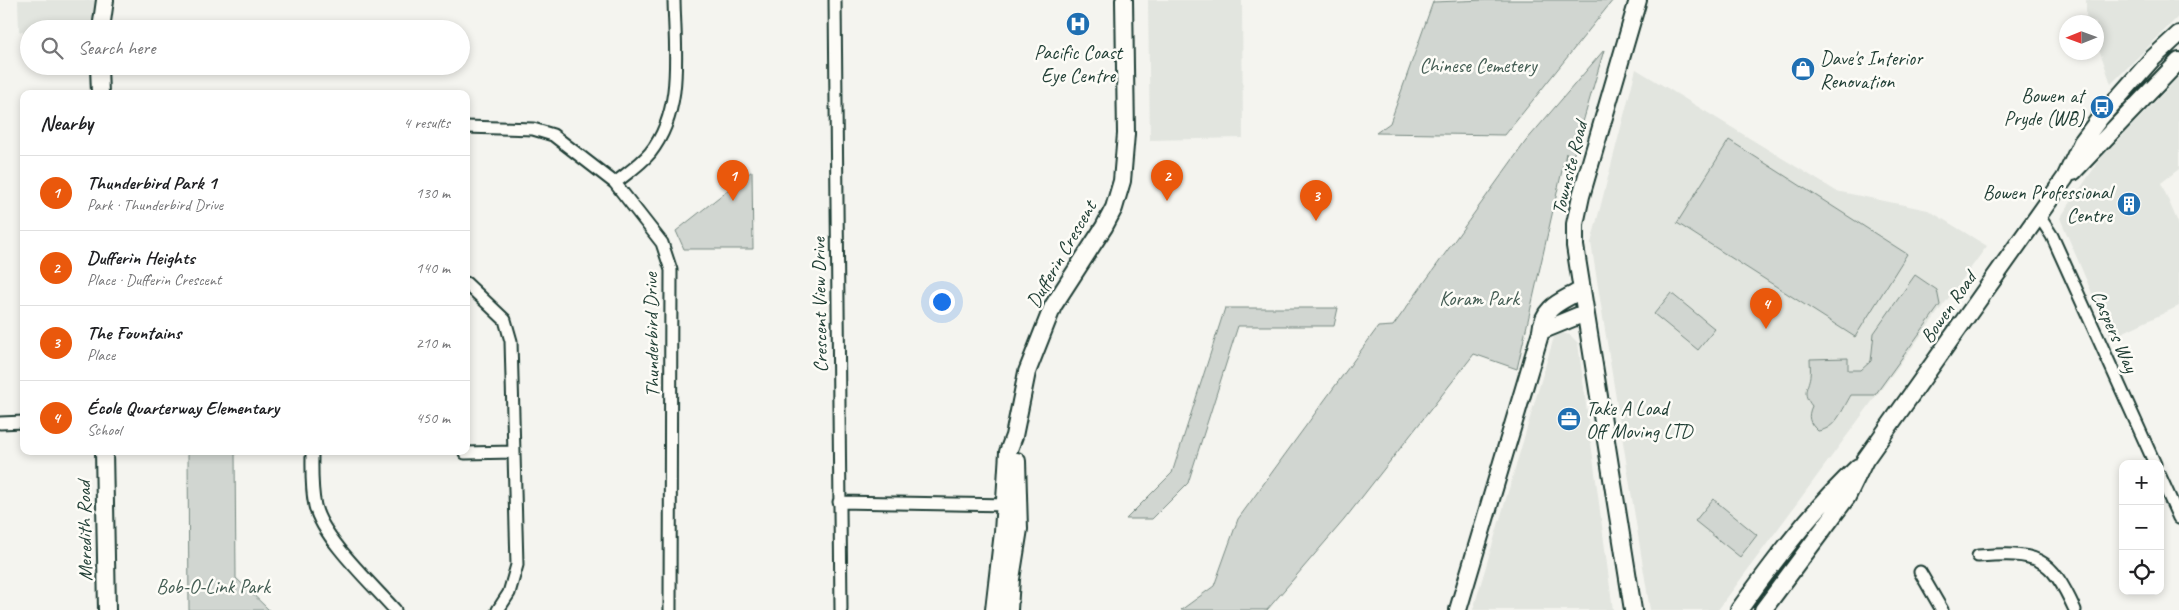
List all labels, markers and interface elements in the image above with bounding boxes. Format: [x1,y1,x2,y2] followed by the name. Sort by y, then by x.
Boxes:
[1065,11,1091,37] hospital icon: Pacific Coast Eye Centre
[2059,15,2104,60] north arrow
[20,20,470,75] search box
[38,34,66,62] icon: search
[78,36,155,60] text: Search here
[1034,40,1124,88] place label: Pacific Coast Eye Centre
[1820,46,1924,94] place label: Dave's Interior Renovation
[1420,53,1539,78] park label: Chinese Cemetery
[1790,56,1816,82] shop icon: Dave's Interior Renovation
[2004,83,2087,131] place label: Bowen at Pryde (WB)
[2089,94,2115,120] bus stop icon: Bowen at Pryde (WB)
[40,110,93,136] text: Nearby
[403,113,450,133] text: 4 results
[1546,116,1594,218] street label: Townsite Road
[717,160,749,201] pin: 1
[1151,160,1183,201] pin: 2
[87,171,217,195] text: Thunderbird Park 1
[1300,180,1332,221] pin: 3
[1983,180,2116,228] place label: Bowen Professional Centre
[52,183,60,203] text: 1
[416,183,450,203] text: 130 m
[2116,191,2142,217] building icon: Bowen Professional Centre
[1021,194,1103,312] street label: Dufferin Crescent
[87,195,223,215] text: Park · Thunderbird Drive
[806,236,833,373] street label: Crescent View Drive
[87,246,195,270] text: Dufferin Heights
[52,258,60,278] text: 2
[416,258,450,278] text: 140 m
[1915,264,1984,348] street label: Bowen Road
[87,270,221,290] text: Place · Dufferin Crescent
[638,271,665,398] street label: Thunderbird Drive
[1439,286,1520,311] park label: Koram Park
[2085,286,2144,377] street label: Caspers Way
[1750,288,1782,329] pin: 4
[929,289,955,315] your location
[87,321,181,345] text: The Fountains
[52,333,60,353] text: 3
[416,333,450,353] text: 210 m
[87,345,115,365] text: Place
[87,396,279,420] text: École Quarterway Elementary
[1586,396,1694,444] place label: Take A Load Off Moving LTD
[1556,406,1582,432] office icon: Take A Load Off Moving LTD
[52,408,60,428] text: 4
[416,408,450,428] text: 450 m
[87,420,121,440] text: School
[2119,460,2164,595] map controls
[2119,460,2164,505] button: +
[71,477,98,581] street label: Meredith Road
[2119,505,2164,550] button: −
[2119,550,2164,595] button: locate
[156,574,271,599] park label: Bob-O-Link Park

